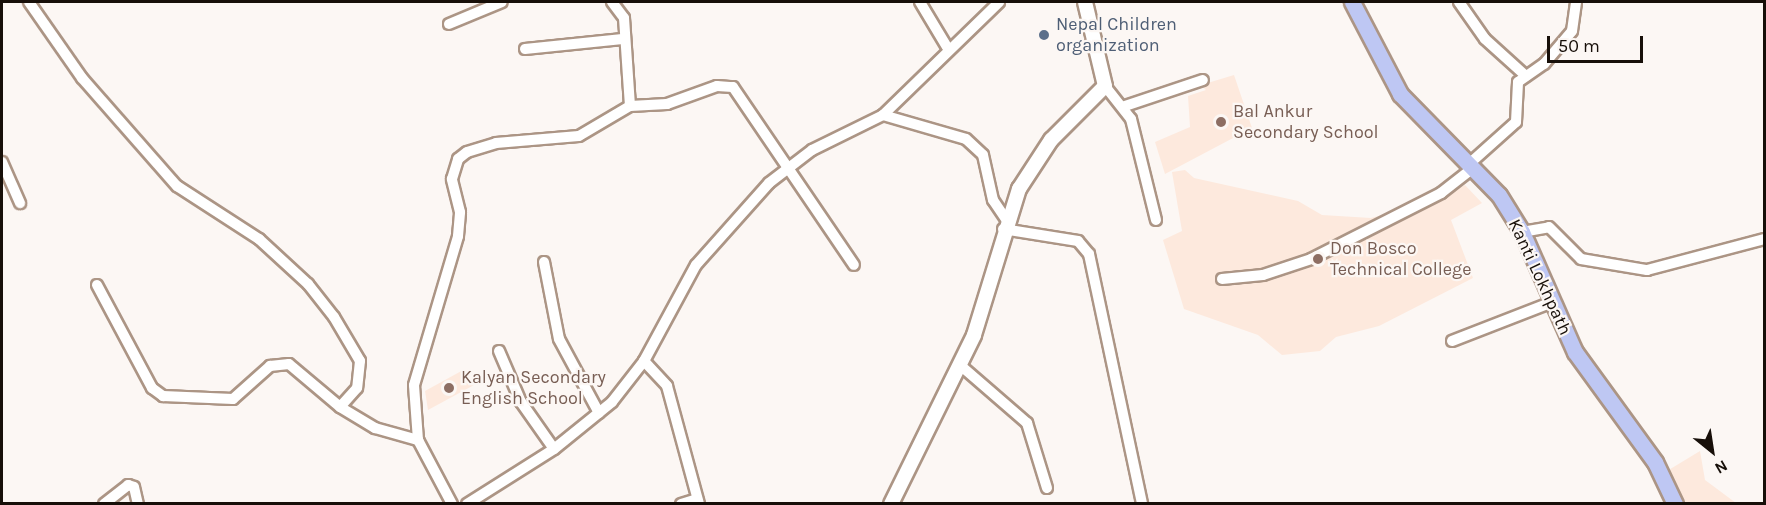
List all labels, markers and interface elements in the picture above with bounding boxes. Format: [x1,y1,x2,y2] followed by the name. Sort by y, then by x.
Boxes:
[1056,14,1177,57] place label: Nepal Children organization
[1550,24,1646,62] scale bar
[1037,28,1051,42] marker: Nepal Children organization
[1558,35,1600,57] text: 50 m
[1233,101,1379,144] place label: Bal Ankur Secondary School
[1214,115,1228,129] marker: Bal Ankur Secondary School
[1504,216,1576,338] street label: Kanti Lokhpath
[1330,238,1471,280] place label: Don Bosco Technical College
[1311,252,1325,266] marker: Don Bosco Technical College
[461,367,606,410] place label: Kalyan Secondary English School
[442,381,456,395] marker: Kalyan Secondary English School
[1682,421,1742,481] north arrow
[1712,456,1731,478] text: N

